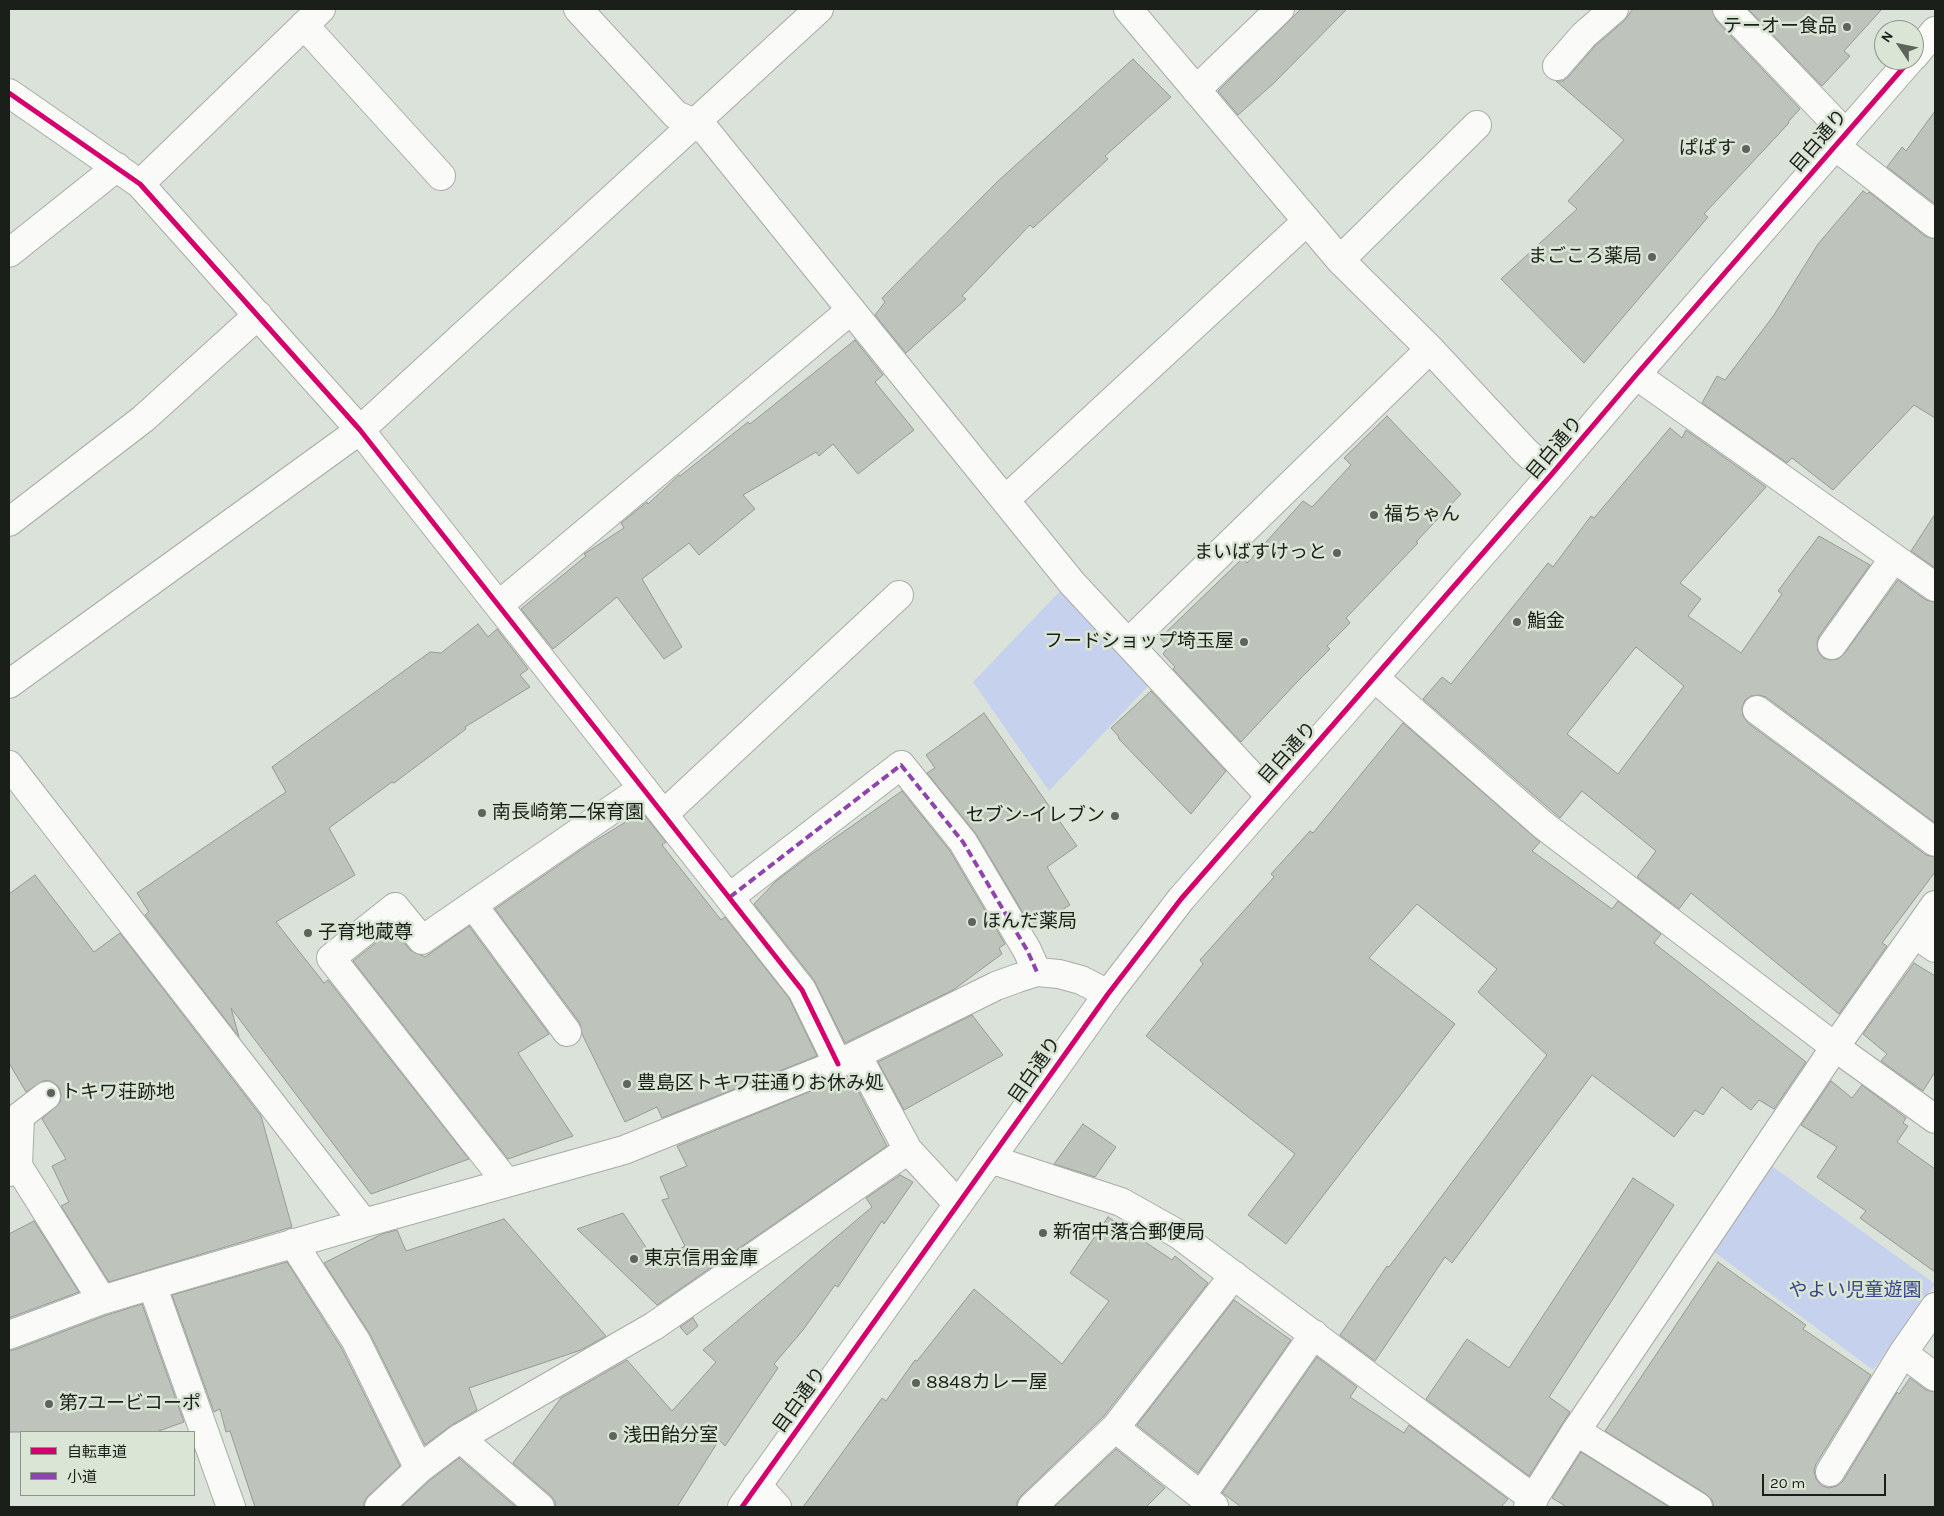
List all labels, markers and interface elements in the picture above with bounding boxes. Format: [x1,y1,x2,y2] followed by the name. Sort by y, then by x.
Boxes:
[1723,16,1837,38] place label: テーオー食品
[1874,20,1924,70] north arrow
[1841,21,1853,33] marker: テーオー食品
[1877,28,1897,46] text: N
[1785,105,1853,177] street label: 目白通り
[1679,138,1736,160] place label: ぱぱす
[1740,143,1752,155] marker: ぱぱす
[1528,246,1642,268] place label: まごころ薬局
[1646,251,1658,263] marker: まごころ薬局
[1522,412,1588,484] street label: 目白通り
[1384,504,1460,526] place label: 福ちゃん
[1368,509,1380,521] marker: 福ちゃん
[1194,542,1327,564] place label: まいばすけっと
[1331,547,1343,559] marker: まいばすけっと
[1527,611,1565,633] place label: 鮨金
[1511,616,1523,628] marker: 鮨金
[1044,631,1234,653] place label: フードショップ埼玉屋
[1238,636,1250,648] marker: フードショップ埼玉屋
[1254,717,1322,789] street label: 目白通り
[492,802,644,824] place label: 南長崎第二保育園
[965,805,1105,827] place label: セブン-イレブン
[476,807,488,819] marker: 南長崎第二保育園
[1109,810,1121,822] marker: セブン-イレブン
[982,911,1077,933] place label: ほんだ薬局
[966,916,978,928] marker: ほんだ薬局
[318,922,413,944] place label: 子育地蔵尊
[302,927,314,939] marker: 子育地蔵尊
[1004,1032,1066,1108] street label: 目白通り
[637,1073,884,1095] place label: 豊島区トキワ荘通りお休み処
[621,1078,633,1090] marker: 豊島区トキワ荘通りお休み処
[61,1082,175,1104] place label: トキワ荘跡地
[45,1087,57,1099] marker: トキワ荘跡地
[1053,1222,1205,1244] place label: 新宿中落合郵便局
[1037,1227,1049,1239] marker: 新宿中落合郵便局
[644,1248,758,1270] place label: 東京信用金庫
[628,1253,640,1265] marker: 東京信用金庫
[1789,1280,1921,1302] park label: やよい児童遊園
[768,1363,832,1437] street label: 目白通り
[926,1372,1048,1394] place label: 8848カレー屋
[910,1377,922,1389] marker: 8848カレー屋
[59,1393,201,1415] place label: 第7ユービコーポ
[43,1398,55,1410] marker: 第7ユービコーポ
[623,1425,718,1447] place label: 浅田飴分室
[607,1430,619,1442] marker: 浅田飴分室
[20,1431,195,1496] legend
[67,1443,127,1461] text: 自転車道
[1764,1464,1888,1496] scale bar
[67,1468,97,1486] text: 小道
[1770,1474,1805,1492] text: 20 m

